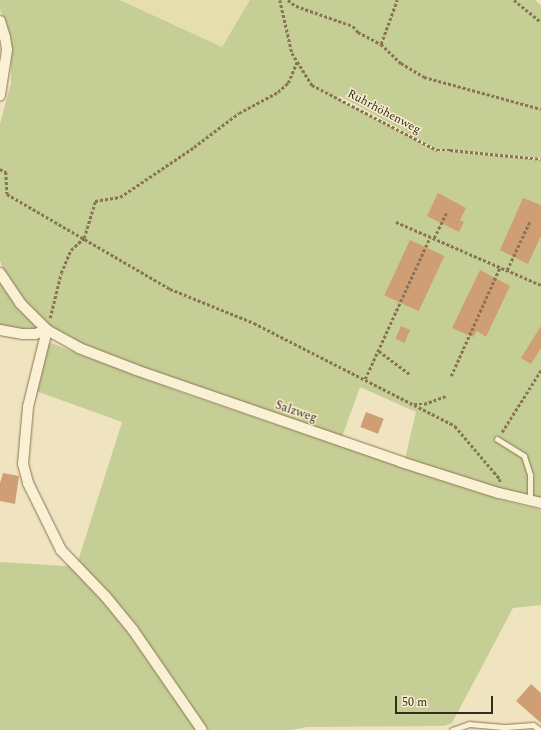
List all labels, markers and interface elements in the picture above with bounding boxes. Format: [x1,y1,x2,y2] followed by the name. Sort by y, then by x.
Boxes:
[345,87,423,137] street label: Ruhrhöhenweg
[273,398,319,426] street label: Salzweg
[397,688,495,714] scale bar
[402,693,427,712] text: 50 m

